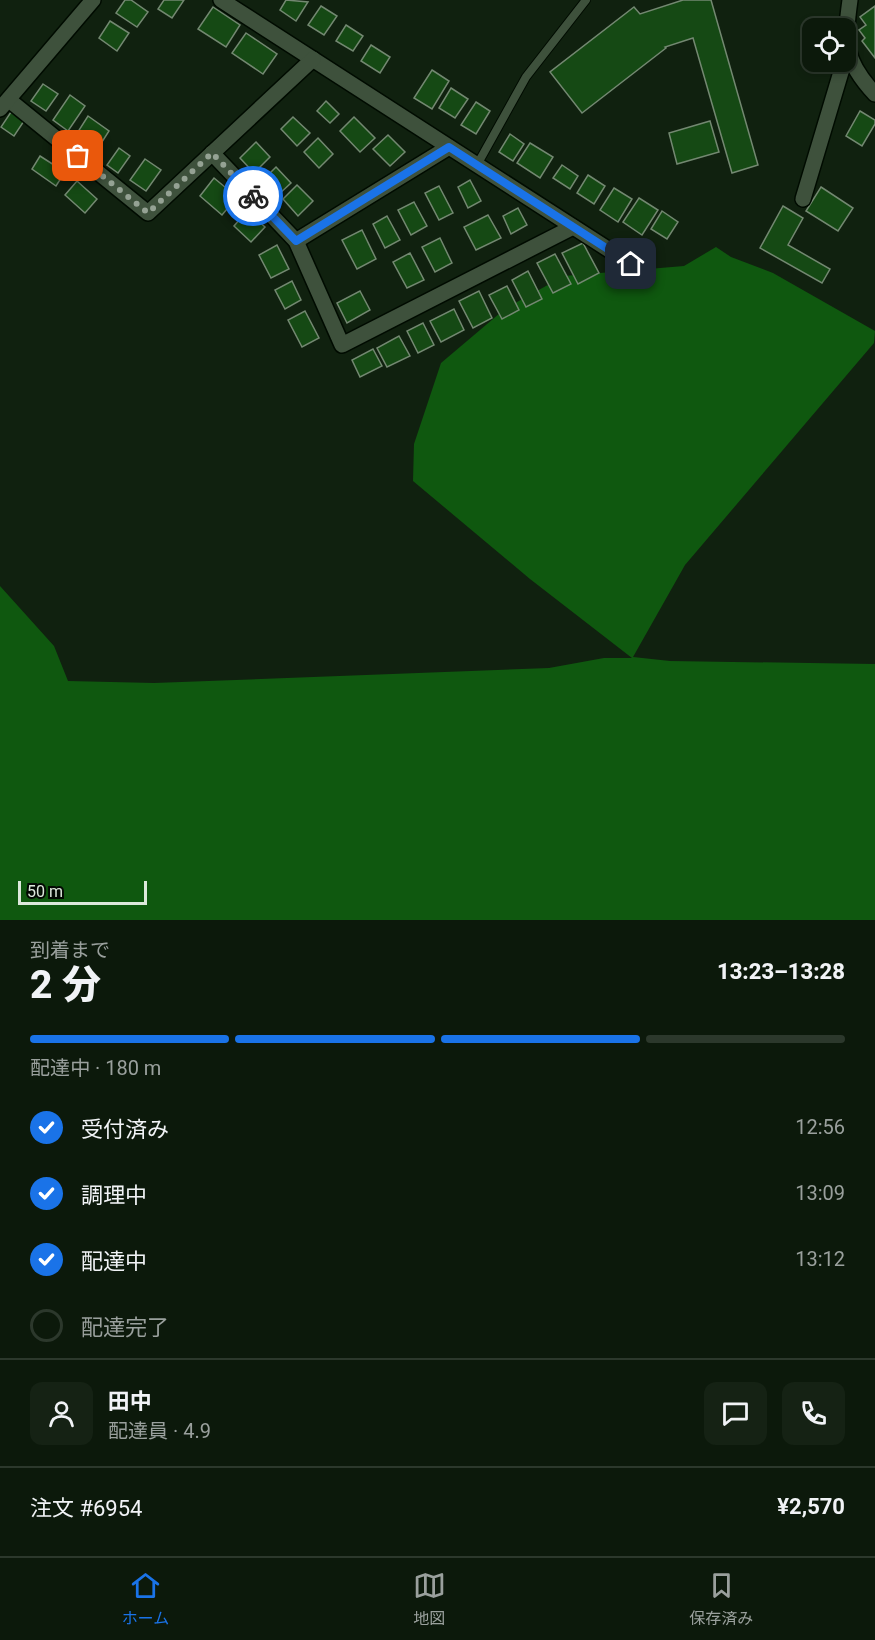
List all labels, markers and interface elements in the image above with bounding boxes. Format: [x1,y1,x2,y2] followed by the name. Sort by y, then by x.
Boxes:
[802,18,856,72] map controls
[802,18,856,72] button: locate
[52,130,103,181] pin
[61,139,94,172] icon: bag
[223,166,283,226] courier
[237,180,270,213] icon: bike
[605,238,656,289] pin
[614,247,647,280] icon: home
[18,878,147,905] scale bar
[27,882,63,901] text: 50 m
[30,938,110,962] text: 到着まで
[717,959,845,984] text: 13:23–13:28
[30,962,101,1008] text: 2 分
[30,1056,161,1080] text: 配達中 · 180 m
[30,1111,63,1144] icon: check
[795,1115,845,1139] text: 12:56
[81,1117,169,1142] text: 受付済み
[30,1177,63,1210] icon: check
[795,1181,845,1205] text: 13:09
[81,1183,147,1208] text: 調理中
[30,1243,63,1276] icon: check
[795,1247,845,1271] text: 13:12
[81,1249,147,1274] text: 配達中
[81,1315,169,1340] text: 配達完了
[30,1382,93,1445] button: person
[704,1382,767,1445] button: chat
[782,1382,845,1445] button: phone
[108,1389,152,1414] text: 田中
[108,1419,211,1443] text: 配達員 · 4.9
[777,1494,845,1519] text: ¥2,570
[30,1496,142,1521] text: 注文 #6954
[122,1569,169,1629] tab: ホーム
[413,1569,446,1629] tab: 地図
[689,1569,753,1629] tab: 保存済み

